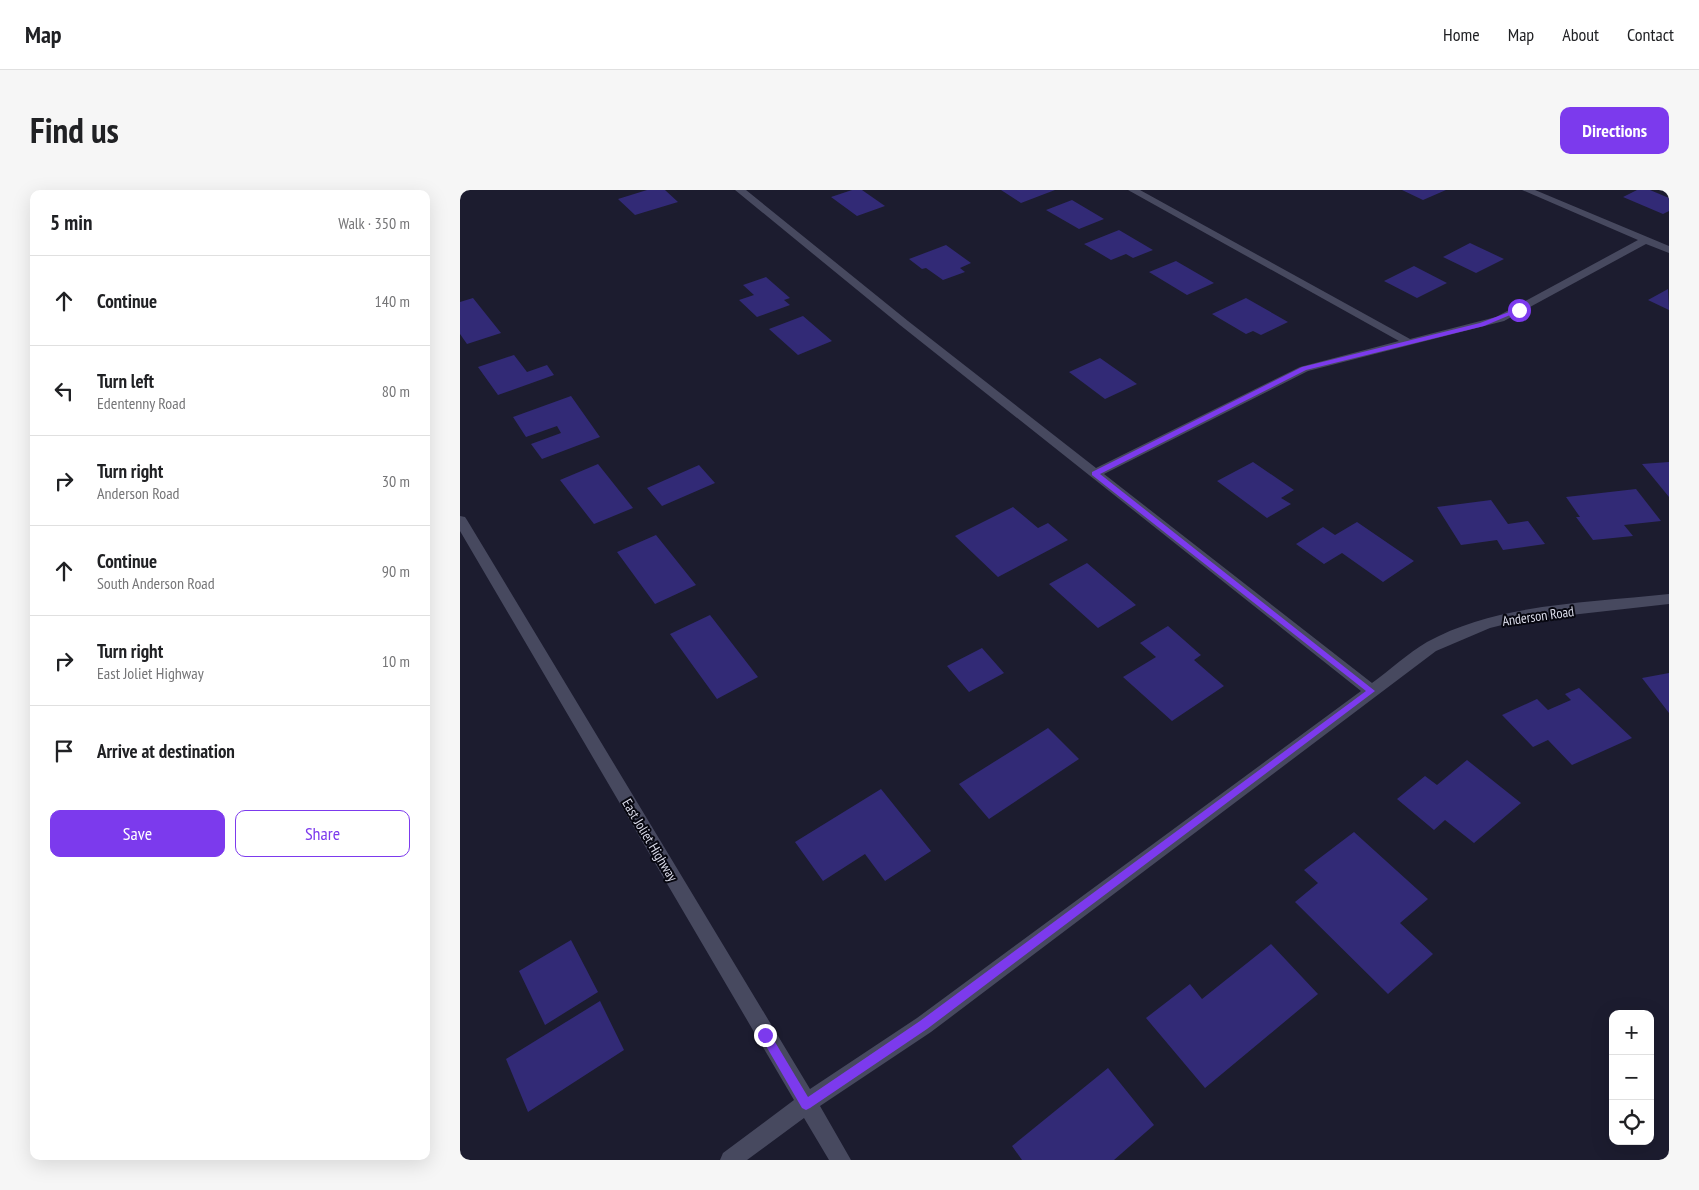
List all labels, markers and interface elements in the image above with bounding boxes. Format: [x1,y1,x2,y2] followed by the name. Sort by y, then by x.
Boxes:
[25,19,62,50] text: Map
[1443,23,1480,46] text: Home
[1508,23,1534,46] text: Map
[1562,23,1599,46] text: About
[1627,23,1674,46] text: Contact
[30,107,119,153] text: Find us
[1560,107,1669,154] button: Directions
[50,209,92,236] text: 5 min
[338,213,410,233] text: Walk · 350 m
[50,287,78,315] icon: ahead
[97,289,157,313] text: Continue
[375,291,410,311] text: 140 m
[1508,299,1531,322] route start
[97,369,154,393] text: Turn left
[50,377,78,405] icon: left
[382,381,410,401] text: 80 m
[97,393,186,413] text: Edentenny Road
[97,459,163,483] text: Turn right
[50,467,78,495] icon: right
[382,471,410,491] text: 30 m
[97,483,180,503] text: Anderson Road
[97,549,157,573] text: Continue
[50,557,78,585] icon: ahead
[382,561,410,581] text: 90 m
[97,573,215,593] text: South Anderson Road
[1501,602,1575,630] street label: Anderson Road
[97,639,163,663] text: Turn right
[50,647,78,675] icon: right
[382,651,410,671] text: 10 m
[97,663,204,683] text: East Joliet Highway
[50,737,78,765] icon: arrive
[97,739,235,763] text: Arrive at destination
[618,795,682,885] street label: East Joliet Highway
[50,810,225,857] button: Save
[235,810,410,857] button: Share
[1609,1010,1654,1145] map controls
[1609,1010,1654,1055] button: +
[754,1024,777,1047] route end
[1609,1055,1654,1100] button: −
[1609,1100,1654,1145] button: locate

